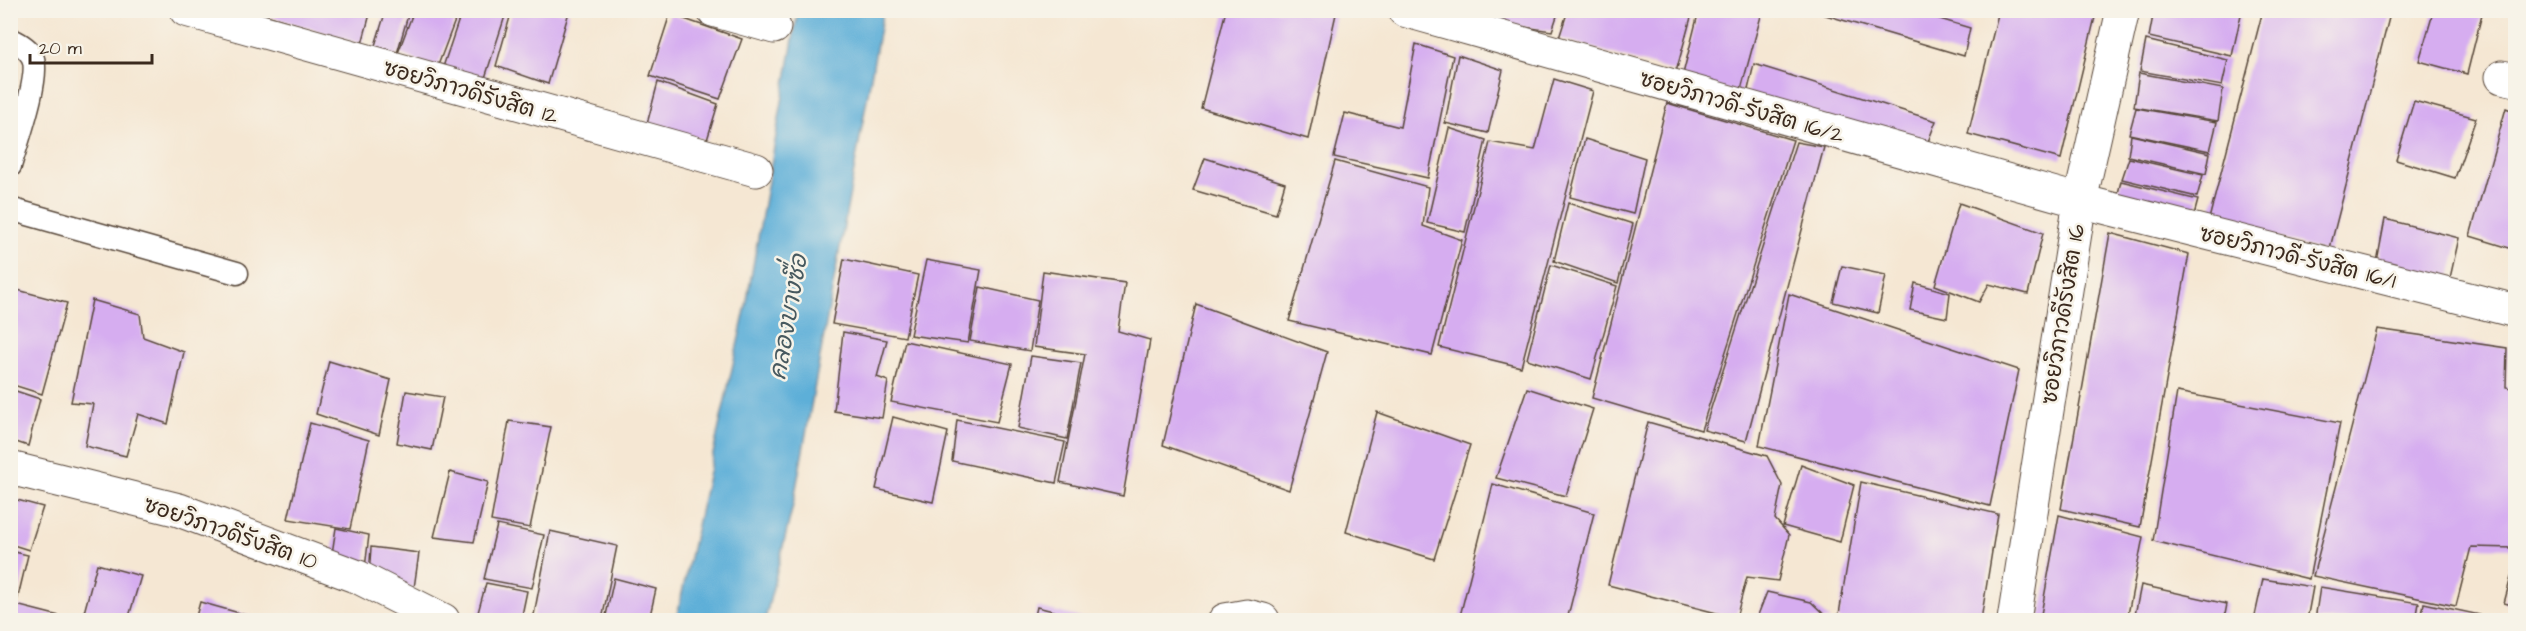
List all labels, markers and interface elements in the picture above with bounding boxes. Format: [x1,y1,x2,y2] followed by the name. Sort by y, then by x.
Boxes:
[30,27,152,65] scale bar
[39,36,82,61] text: 20 m
[379,53,562,132] street label: ซอยวิภาวดีรังสิต 12
[1636,63,1848,152] street label: ซอยวิภาวดี-รังสิต 16/2
[2196,218,2399,297] street label: ซอยวิภาวดี-รังสิต 16/1
[2034,222,2093,407] street label: ซอยวิภาวดีรังสิต 16
[755,249,817,383] water label: คลองบางซื่อ
[139,489,322,578] street label: ซอยวิภาวดีรังสิต 10

